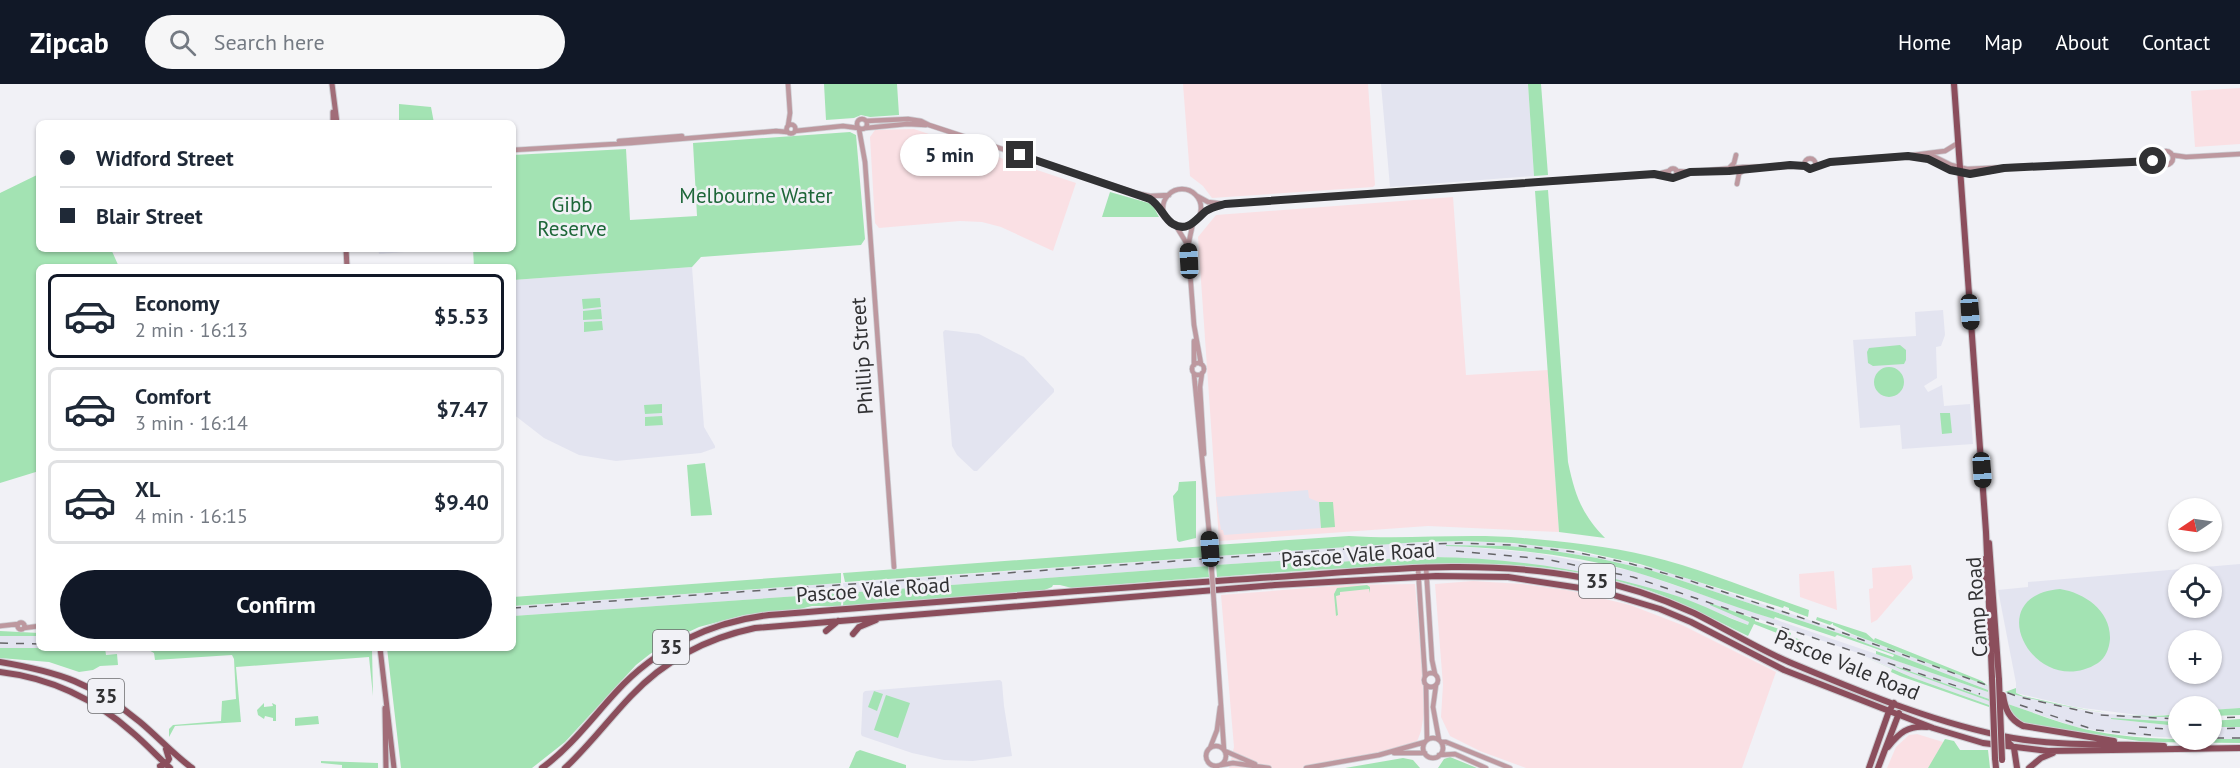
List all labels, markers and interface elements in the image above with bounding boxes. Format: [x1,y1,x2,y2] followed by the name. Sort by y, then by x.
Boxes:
[145,15,565,69] search box
[30,24,109,61] text: Zipcab
[166,26,199,59] icon: search
[214,28,325,56] text: Search here
[1898,29,1951,56] text: Home
[1984,29,2023,56] text: Map
[2056,29,2109,56] text: About
[2142,29,2210,56] text: Contact
[900,134,999,176] callout: 5 min
[1006,141,1033,168] route end
[925,142,974,168] text: 5 min
[96,144,234,172] text: Widford Street
[2139,147,2166,174] route start
[679,182,833,209] park label: Melbourne Water
[537,191,607,242] park label: Gibb Reserve
[96,202,203,230] text: Blair Street
[1179,243,1199,279] car
[63,289,117,343] icon: car
[135,289,219,317] text: Economy
[1960,293,1980,331] car
[844,297,879,416] street label: Phillip Street
[434,302,489,330] text: $5.53
[135,317,248,343] text: 2 min · 16:13
[63,382,117,436] icon: car
[135,382,211,410] text: Comfort
[436,395,489,423] text: $7.47
[135,410,248,436] text: 3 min · 16:14
[1972,451,1992,489] car
[63,475,117,529] icon: car
[135,475,160,503] text: XL
[434,488,489,516] text: $9.40
[2168,498,2222,552] north arrow
[2168,498,2222,750] map controls
[135,503,248,529] text: 4 min · 16:15
[1200,530,1220,568] car
[1280,536,1436,573] street label: Pascoe Vale Road
[1960,556,1993,658] street label: Camp Road
[1579,564,1615,598] road number: 35
[2168,564,2222,618] button: locate
[60,570,492,639] button: Confirm
[795,571,951,608] street label: Pascoe Vale Road
[1771,623,1924,706] street label: Pascoe Vale Road
[653,630,689,664] road number: 35
[2168,630,2222,684] button: +
[88,679,124,713] road number: 35
[2168,696,2222,750] button: −

